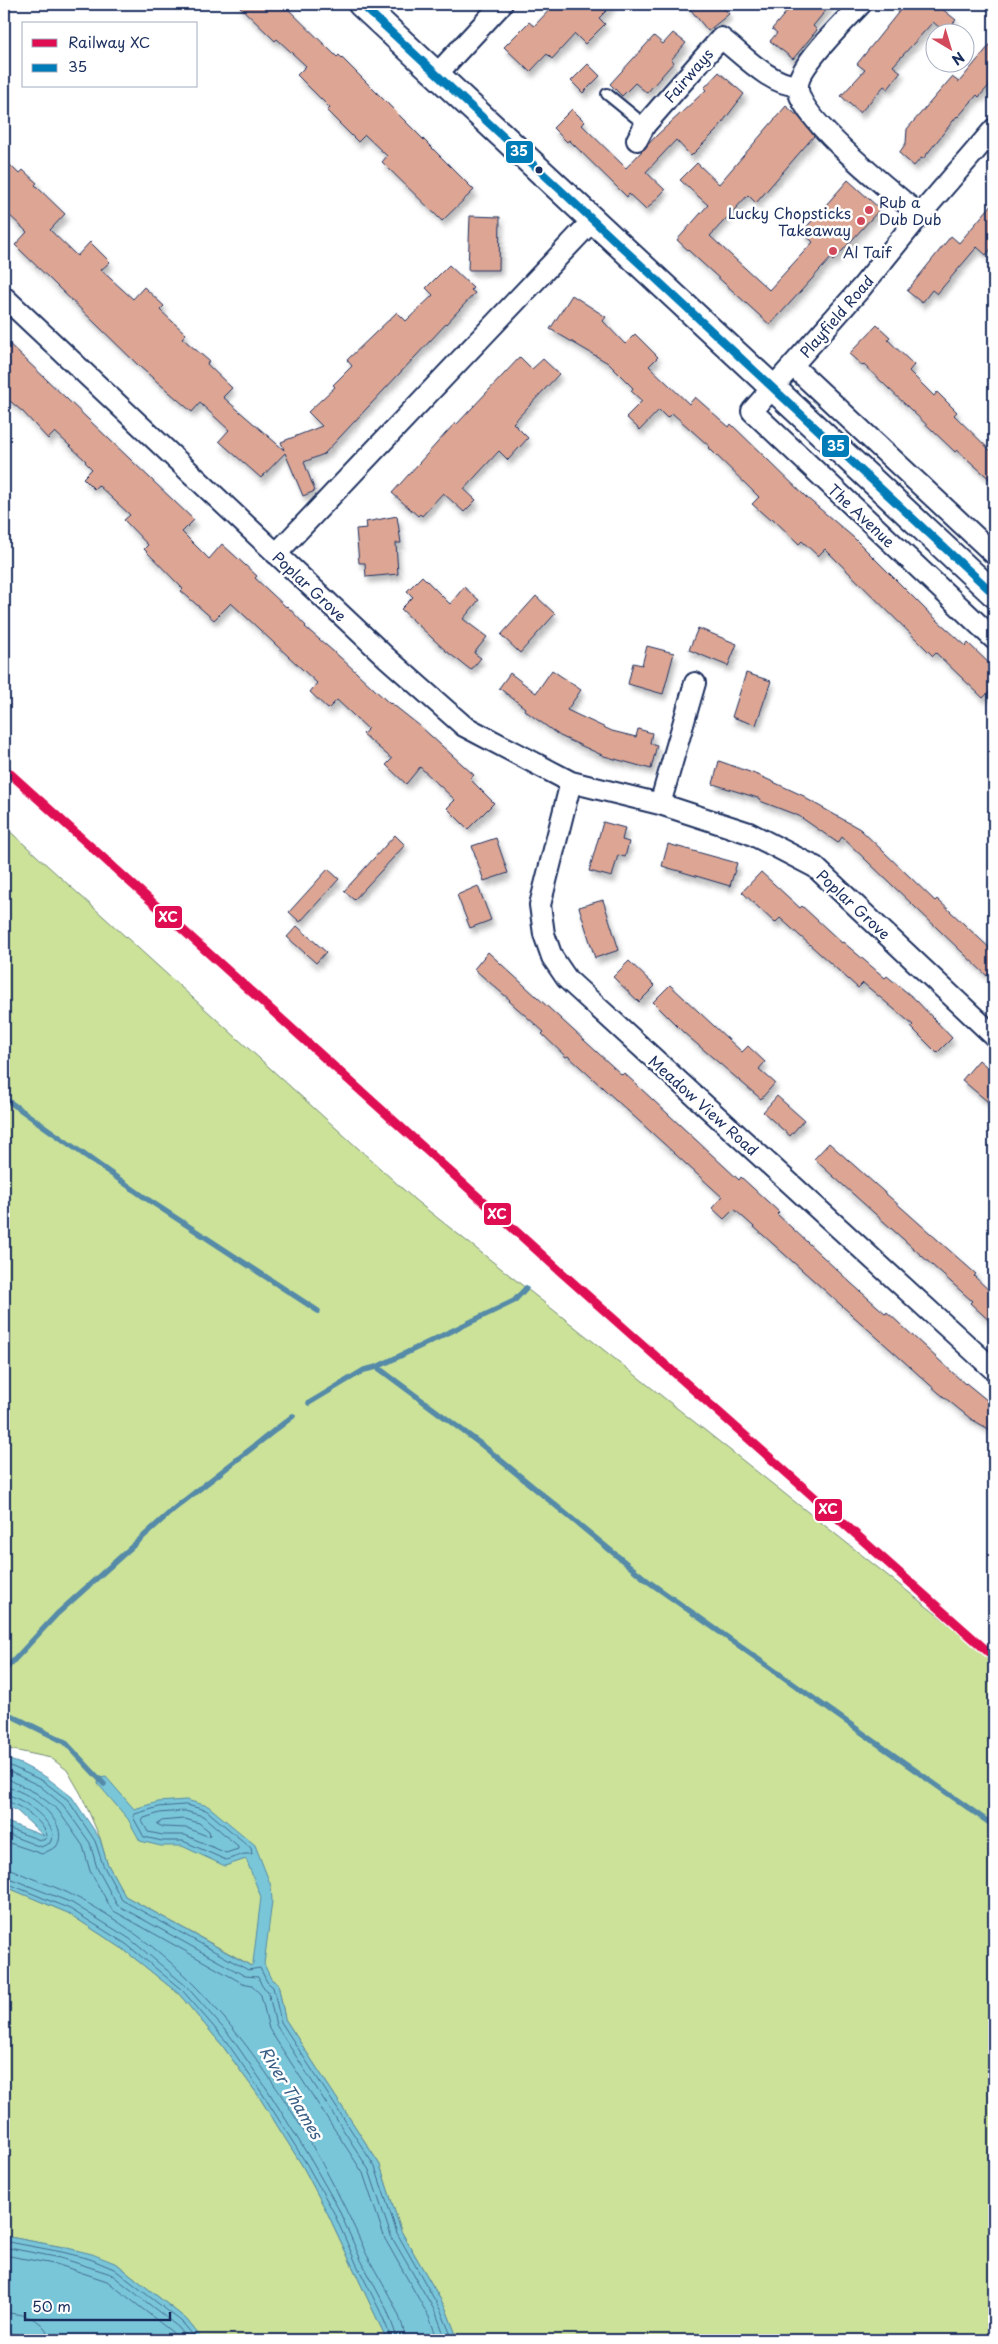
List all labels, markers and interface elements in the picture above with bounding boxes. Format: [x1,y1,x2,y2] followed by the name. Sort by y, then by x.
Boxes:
[22,22,198,88] legend
[926,22,976,72] north arrow
[68,30,150,53] text: Railway XC
[658,43,718,107] street label: Fairways
[947,47,969,70] text: N
[68,54,87,77] text: 35
[505,140,534,164] line badge: 35
[510,140,528,161] text: 35
[534,165,544,175] unlabelled marker
[879,190,942,230] place label: Rub a Dub Dub
[728,201,851,241] place label: Lucky Chopsticks Takeaway
[863,204,875,216] marker: Rub a Dub Dub
[855,215,867,227] marker: Lucky Chopsticks Takeaway
[843,240,892,263] place label: Al Taif
[827,245,839,257] marker: Al Taif
[794,270,878,362] street label: Playfield Road
[821,434,850,458] line badge: 35
[827,435,845,456] text: 35
[823,478,901,552] street label: The Avenue
[268,546,352,626] street label: Poplar Grove
[812,864,896,944] street label: Poplar Grove
[154,905,183,929] line badge: XC
[157,906,178,927] text: XC
[644,1049,764,1161] street label: Meadow View Road
[483,1202,512,1226] line badge: XC
[486,1203,507,1224] text: XC
[814,1498,843,1522] line badge: XC
[817,1498,838,1519] text: XC
[255,2041,330,2144] water label: River Thames
[25,2289,170,2321] scale bar
[32,2294,71,2317] text: 50 m

